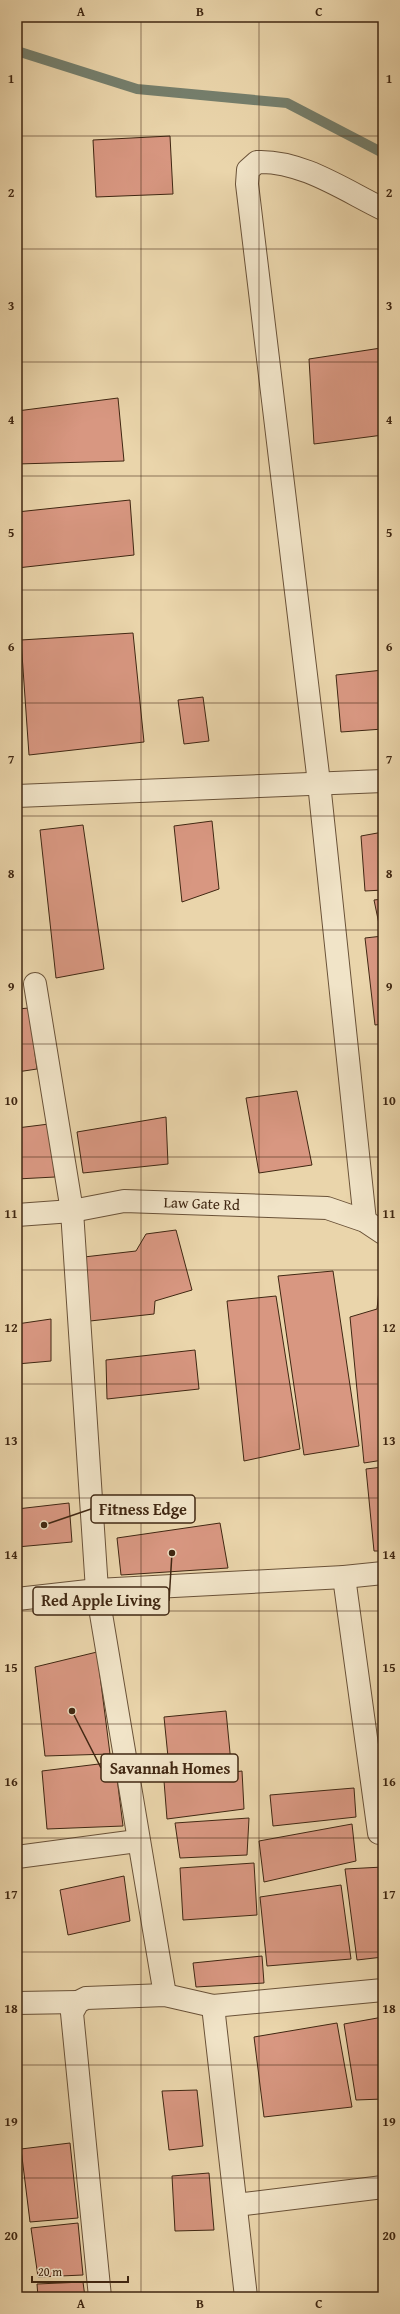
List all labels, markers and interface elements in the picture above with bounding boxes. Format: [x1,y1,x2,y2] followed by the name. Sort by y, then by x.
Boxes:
[77,2,86,21] text: A
[196,2,204,21] text: B
[315,2,323,21] text: C
[8,69,14,88] text: 1
[386,69,392,88] text: 1
[8,183,15,202] text: 2
[386,183,393,202] text: 2
[8,296,14,315] text: 3
[386,296,392,315] text: 3
[8,410,15,429] text: 4
[386,410,393,429] text: 4
[8,523,15,542] text: 5
[386,523,393,542] text: 5
[8,637,15,656] text: 6
[386,637,393,656] text: 6
[8,750,15,769] text: 7
[386,750,393,769] text: 7
[8,864,15,883] text: 8
[386,864,393,883] text: 8
[8,977,15,996] text: 9
[386,977,393,996] text: 9
[4,1091,18,1110] text: 10
[382,1091,396,1110] text: 10
[163,1191,240,1215] street label: Law Gate Rd
[4,1204,18,1223] text: 11
[382,1204,396,1223] text: 11
[4,1318,18,1337] text: 12
[382,1318,396,1337] text: 12
[4,1431,18,1450] text: 13
[382,1431,396,1450] text: 13
[91,1495,195,1523] callout: Fitness Edge
[99,1497,187,1521] text: Fitness Edge
[4,1545,18,1564] text: 14
[382,1545,396,1564] text: 14
[33,1587,169,1615] callout: Red Apple Living
[41,1588,161,1612] text: Red Apple Living
[4,1658,18,1677] text: 15
[382,1658,396,1677] text: 15
[101,1754,238,1782] callout: Savannah Homes
[110,1756,230,1780] text: Savannah Homes
[4,1772,18,1791] text: 16
[382,1772,396,1791] text: 16
[4,1885,18,1904] text: 17
[382,1885,396,1904] text: 17
[4,1999,18,2018] text: 18
[382,1999,396,2018] text: 18
[4,2112,18,2131] text: 19
[382,2112,396,2131] text: 19
[4,2226,18,2245] text: 20
[382,2226,396,2245] text: 20
[32,2258,128,2284] scale bar
[38,2263,62,2280] text: 20 m
[77,2294,86,2313] text: A
[196,2294,204,2313] text: B
[315,2294,323,2313] text: C

